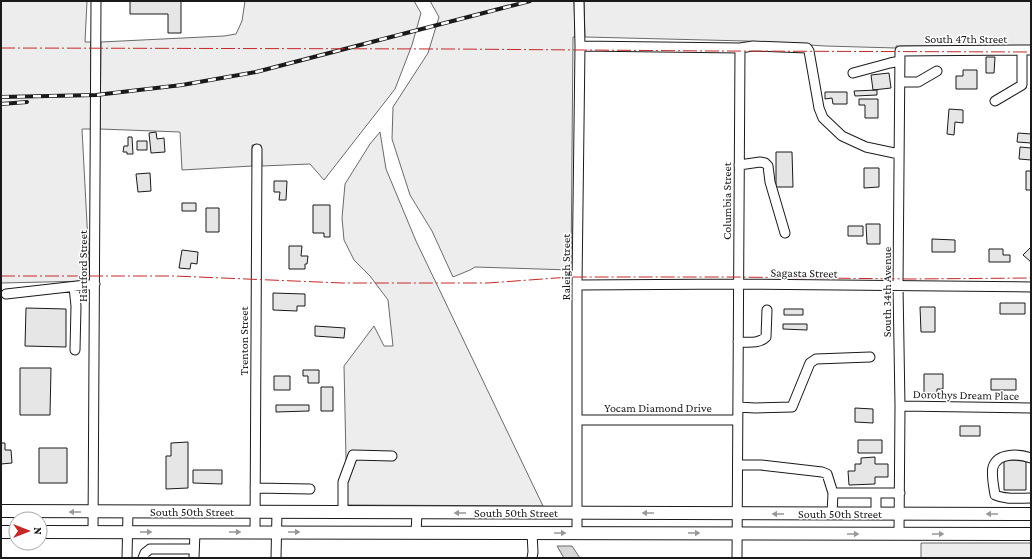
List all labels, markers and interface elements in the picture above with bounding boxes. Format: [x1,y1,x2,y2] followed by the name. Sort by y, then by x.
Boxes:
[925,32,1008,46] street label: South 47th Street
[720,161,734,240] street label: Columbia Street
[76,229,90,302] street label: Hartford Street
[559,233,573,300] street label: Raleigh Street
[880,247,894,337] street label: South 34th Avenue
[770,265,839,281] street label: Sagasta Street
[237,306,251,375] street label: Trenton Street
[913,387,1019,403] street label: Dorothys Dream Place
[604,401,712,415] street label: Yocam Diamond Drive
[150,505,235,519] street label: South 50th Street
[474,506,559,520] street label: South 50th Street
[798,507,883,521] street label: South 50th Street
[68,509,81,515] one-way arrow
[453,510,466,516] one-way arrow
[641,510,654,516] one-way arrow
[8,511,48,551] north arrow
[771,511,784,517] one-way arrow
[985,511,998,517] one-way arrow
[32,527,44,535] text: N
[140,529,153,535] one-way arrow
[229,529,242,535] one-way arrow
[288,529,301,535] one-way arrow
[554,530,567,536] one-way arrow
[688,530,701,536] one-way arrow
[847,531,860,537] one-way arrow
[932,531,945,537] one-way arrow

